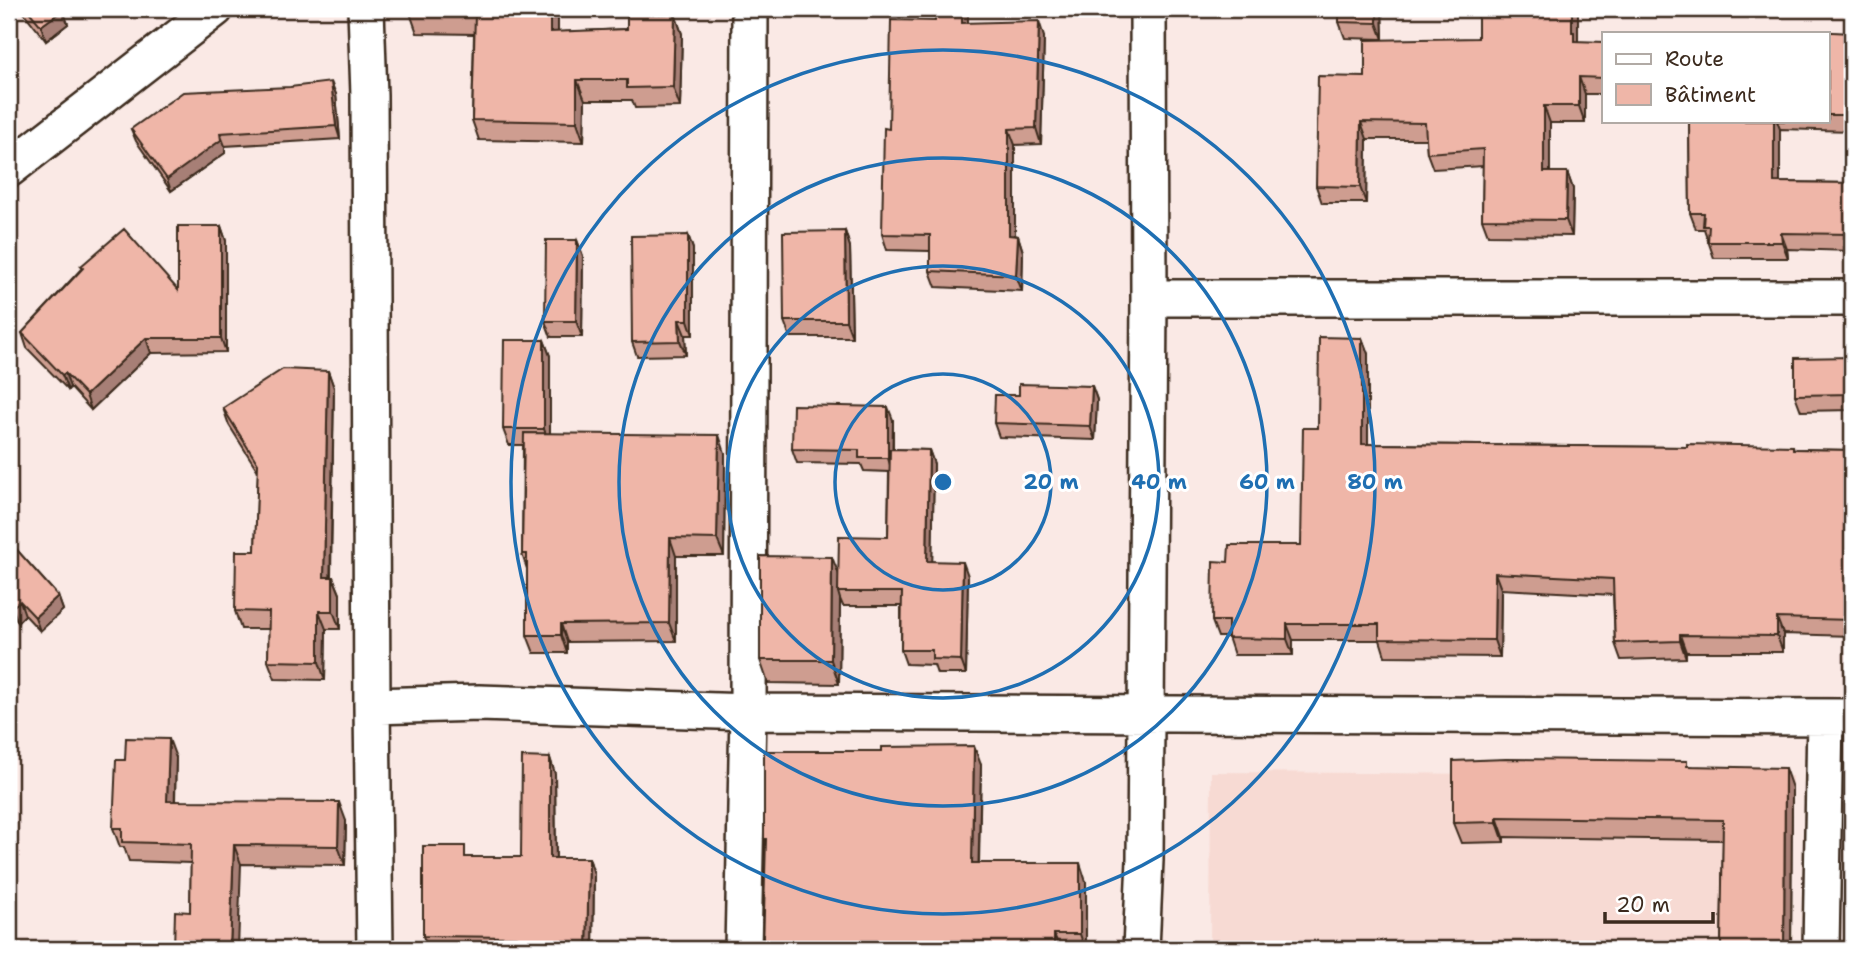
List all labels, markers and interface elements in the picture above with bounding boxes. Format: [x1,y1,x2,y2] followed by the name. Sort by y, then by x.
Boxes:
[1602,32,1829,122] legend
[1665,45,1724,73] text: Route
[1665,81,1756,109] text: Bâtiment
[1023,468,1079,496] text: 20 m
[1131,468,1187,496] text: 40 m
[1239,468,1295,496] text: 60 m
[1347,468,1403,496] text: 80 m
[931,470,955,494] centre of rings
[1605,881,1714,925] scale bar
[1616,891,1670,919] text: 20 m

